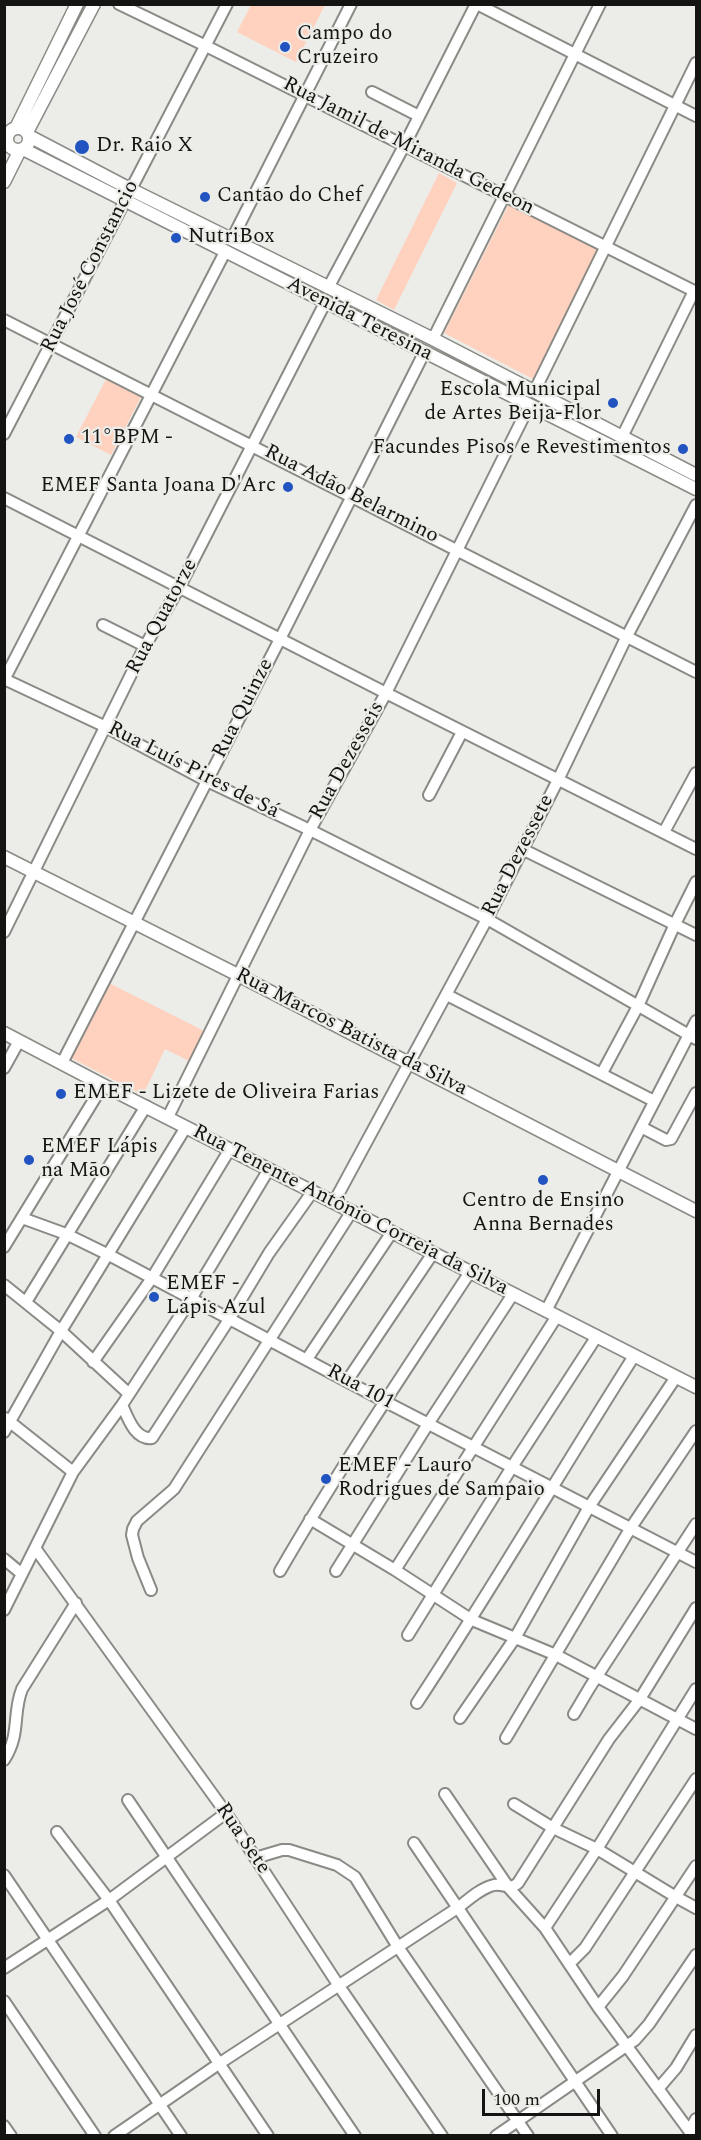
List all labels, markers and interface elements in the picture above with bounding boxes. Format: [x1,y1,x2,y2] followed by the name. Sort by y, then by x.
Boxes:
[297,22,392,72] place label: Campo do Cruzeiro
[278,40,292,54] marker: Campo do Cruzeiro
[278,72,538,222] street label: Rua Jamil de Miranda Gedeon
[96,134,193,160] place label: Dr. Raio X
[73,138,91,156] marker: Dr. Raio X
[37,176,145,358] street label: Rua José Constancio
[217,184,362,210] place label: Cantão do Chef
[198,190,212,204] marker: Cantão do Chef
[188,225,275,251] place label: NutriBox
[169,231,183,245] marker: NutriBox
[282,272,436,368] street label: Avenida Teresina
[424,378,601,428] place label: Escola Municipal de Artes Beija-Flor
[606,396,620,410] marker: Escola Municipal de Artes Beija-Flor
[81,426,173,452] place label: 11°BPM -
[62,432,76,446] marker: 11°BPM -
[372,436,671,462] place label: Facundes Pisos e Revestimentos
[260,440,442,550] street label: Rua Adão Belarmino
[676,442,690,456] marker: Facundes Pisos e Revestimentos
[41,474,276,500] place label: EMEF Santa Joana D'Arc
[281,480,295,494] marker: EMEF Santa Joana D'Arc
[122,555,204,679] street label: Rua Quatorze
[208,655,280,763] street label: Rua Quinze
[305,697,391,825] street label: Rua Dezesseis
[103,717,283,825] street label: Rua Luís Pires de Sá
[477,791,561,921] street label: Rua Dezessete
[231,963,471,1103] street label: Rua Marcos Batista da Silva
[73,1081,379,1107] place label: EMEF - Lizete de Oliveira Farias
[54,1087,68,1101] marker: EMEF - Lizete de Oliveira Farias
[188,1120,512,1302] street label: Rua Tenente Antônio Correia da Silva
[41,1135,158,1185] place label: EMEF Lápis na Mão
[22,1153,36,1167] marker: EMEF Lápis na Mão
[536,1173,550,1187] marker: Centro de Ensino Anna Bernades
[462,1189,624,1239] place label: Centro de Ensino Anna Bernades
[166,1272,266,1322] place label: EMEF - Lápis Azul
[147,1290,161,1304] marker: EMEF - Lápis Azul
[322,1360,398,1416] street label: Rua 101
[338,1454,545,1504] place label: EMEF - Lauro Rodrigues de Sampaio
[319,1472,333,1486] marker: EMEF - Lauro Rodrigues de Sampaio
[209,1799,275,1879] street label: Rua Sete
[485,2077,604,2115] scale bar
[493,2086,540,2113] text: 100 m

